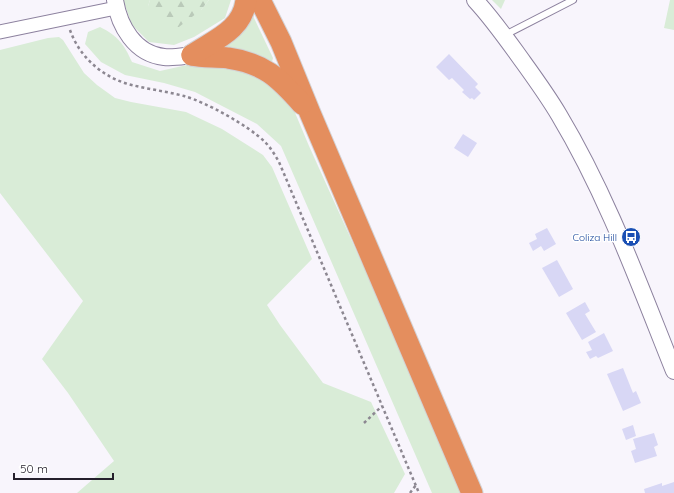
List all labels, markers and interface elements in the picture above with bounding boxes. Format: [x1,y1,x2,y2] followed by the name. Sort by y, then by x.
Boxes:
[620,226,642,248] bus stop icon: Coliza Hill
[572,231,617,244] place label: Coliza Hill
[14,455,113,481] scale bar
[20,461,48,476] text: 50 m

